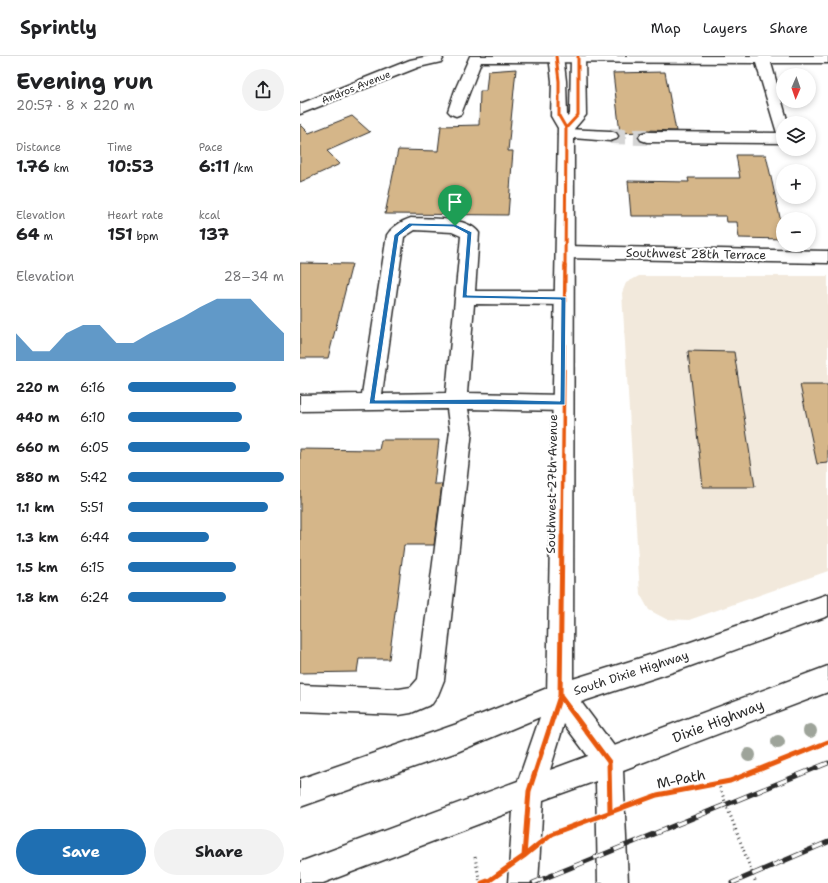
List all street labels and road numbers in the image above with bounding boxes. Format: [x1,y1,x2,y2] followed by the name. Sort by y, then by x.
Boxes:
[320,67,393,107] street label: Andros Avenue
[626,245,767,263] street label: Southwest 28th Terrace
[543,414,561,554] street label: Southwest 27th Avenue
[572,647,691,699] street label: South Dixie Highway
[670,695,766,747] street label: Dixie Highway
[655,765,707,793] street label: M-Path

